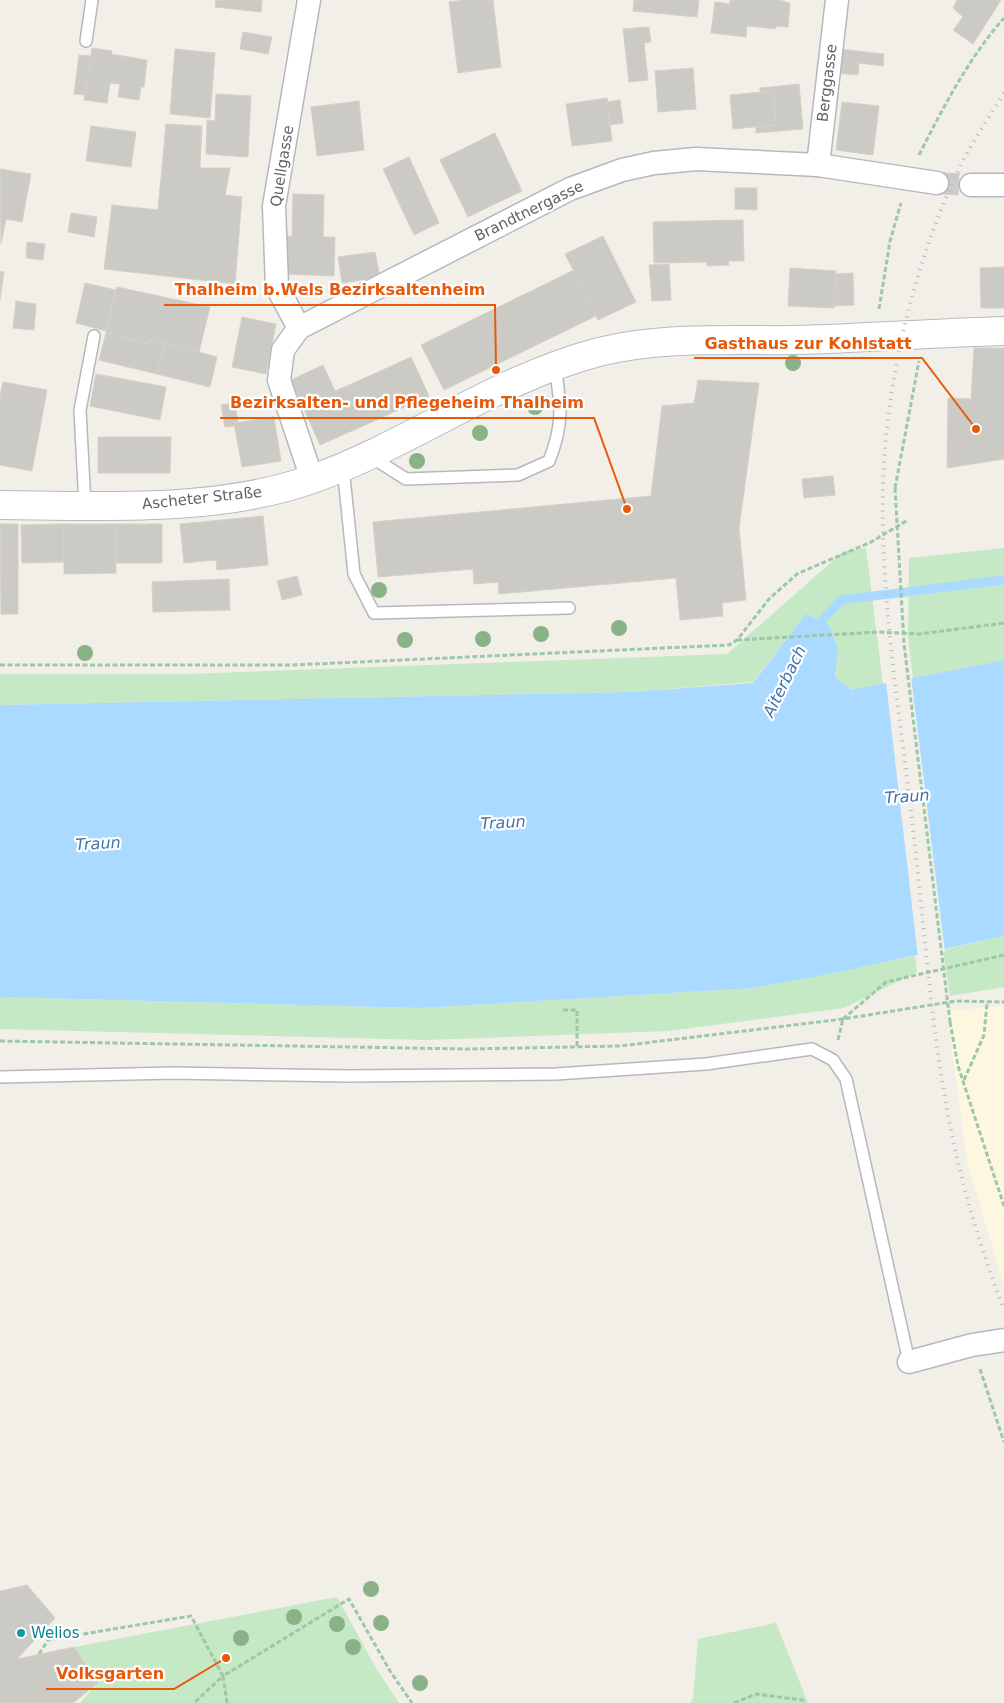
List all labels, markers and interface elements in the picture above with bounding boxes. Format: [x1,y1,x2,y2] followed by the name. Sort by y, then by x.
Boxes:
[813,43,841,123] street label: Berggasse
[267,124,297,208] street label: Quellgasse
[472,177,586,245] street label: Brandtnergasse
[164,274,495,305] callout: Thalheim b.Wels Bezirksaltenheim
[174,280,486,299] text: Thalheim b.Wels Bezirksaltenheim
[694,327,922,358] callout: Gasthaus zur Kohlstatt
[704,334,912,353] text: Gasthaus zur Kohlstatt
[220,387,594,418] callout: Bezirksalten- und Pflegeheim Thalheim
[230,393,584,412] text: Bezirksalten- und Pflegeheim Thalheim
[141,483,263,513] street label: Ascheter Straße
[759,642,810,721] water label: Aiterbach
[884,785,930,808] water label: Traun
[480,812,526,833] water label: Traun
[75,833,121,854] water label: Traun
[31,1624,80,1642] place label: Welios
[15,1627,27,1639] marker: Welios
[46,1658,174,1689] callout: Volksgarten
[56,1664,164,1683] text: Volksgarten

